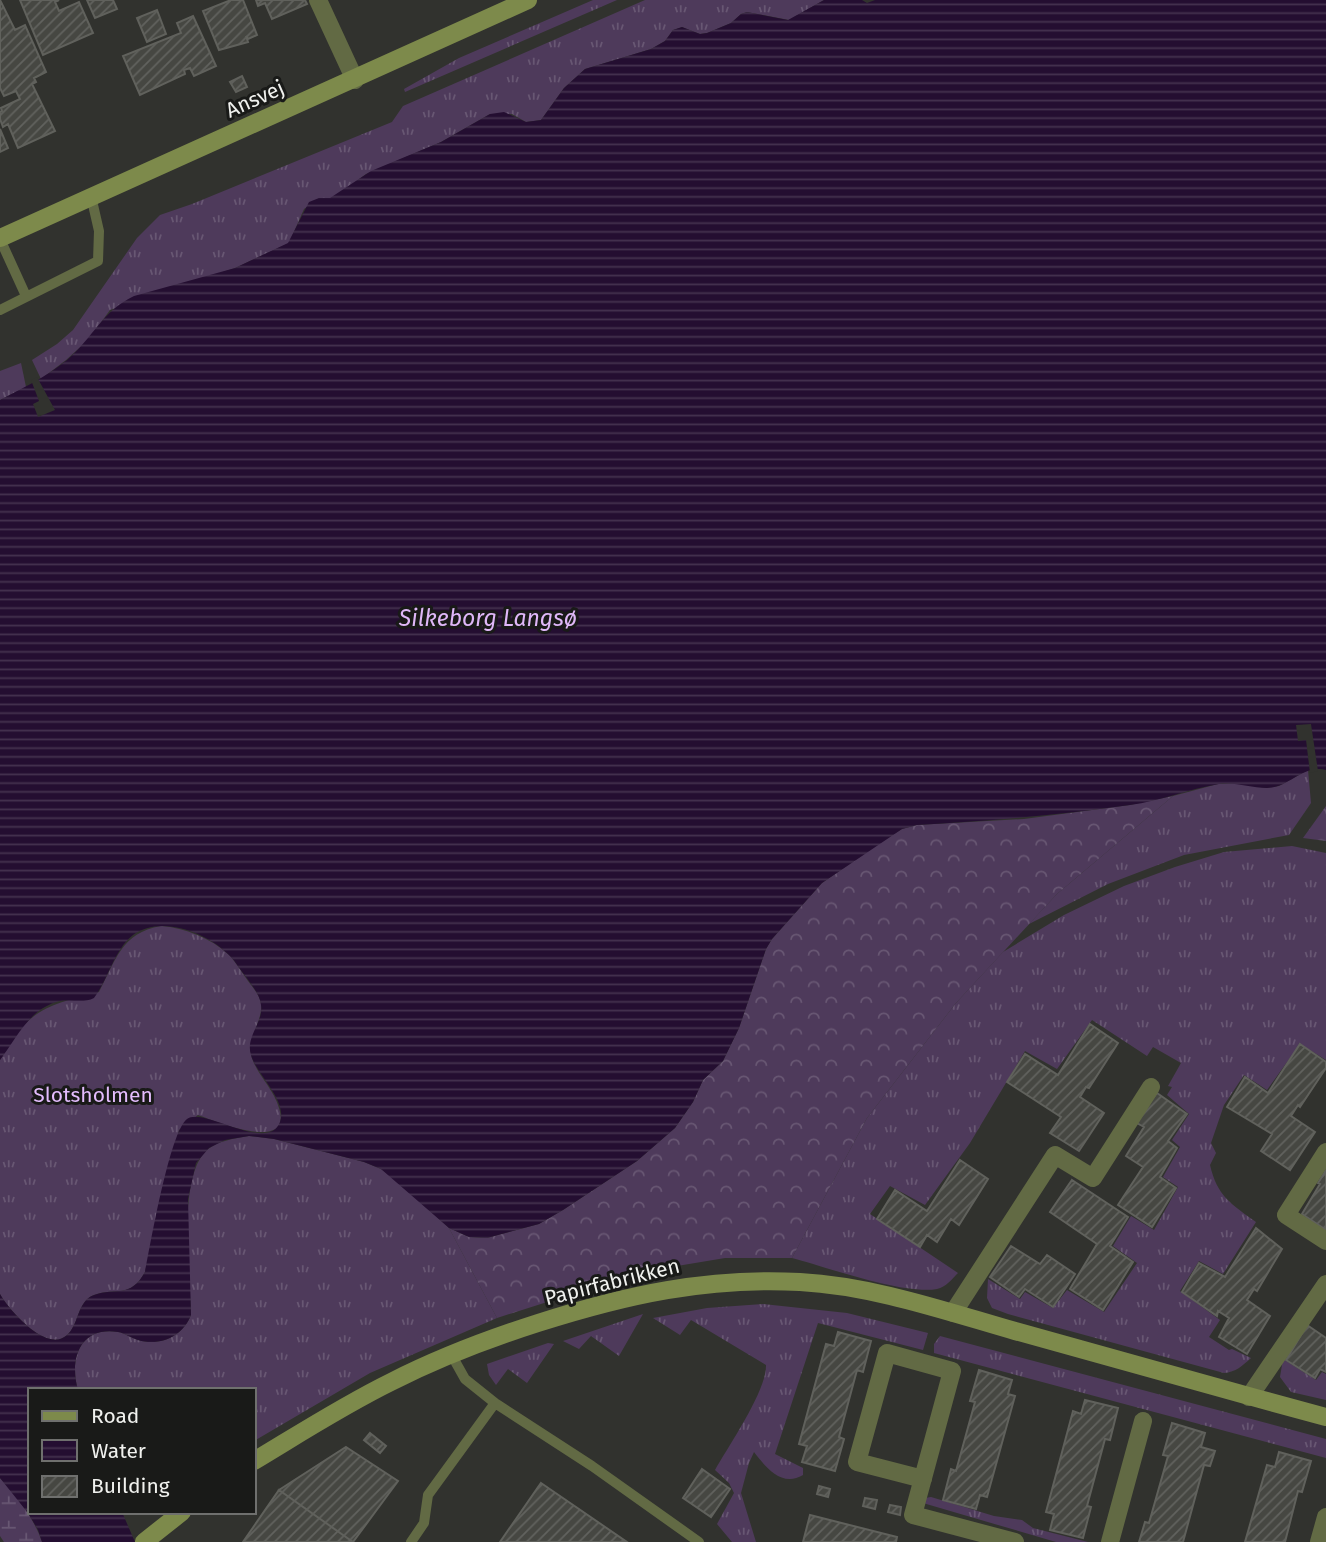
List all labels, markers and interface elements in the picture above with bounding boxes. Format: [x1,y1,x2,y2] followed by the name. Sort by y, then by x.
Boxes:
[222,75,288,123] street label: Ansvej
[398,604,577,632] water label: Silkeborg Langsø
[33,1082,153,1108] park label: Slotsholmen
[542,1253,682,1311] street label: Papirfabrikken
[28,1388,256,1514] legend
[91,1403,139,1429] text: Road
[91,1438,146,1464] text: Water
[91,1473,170,1499] text: Building

